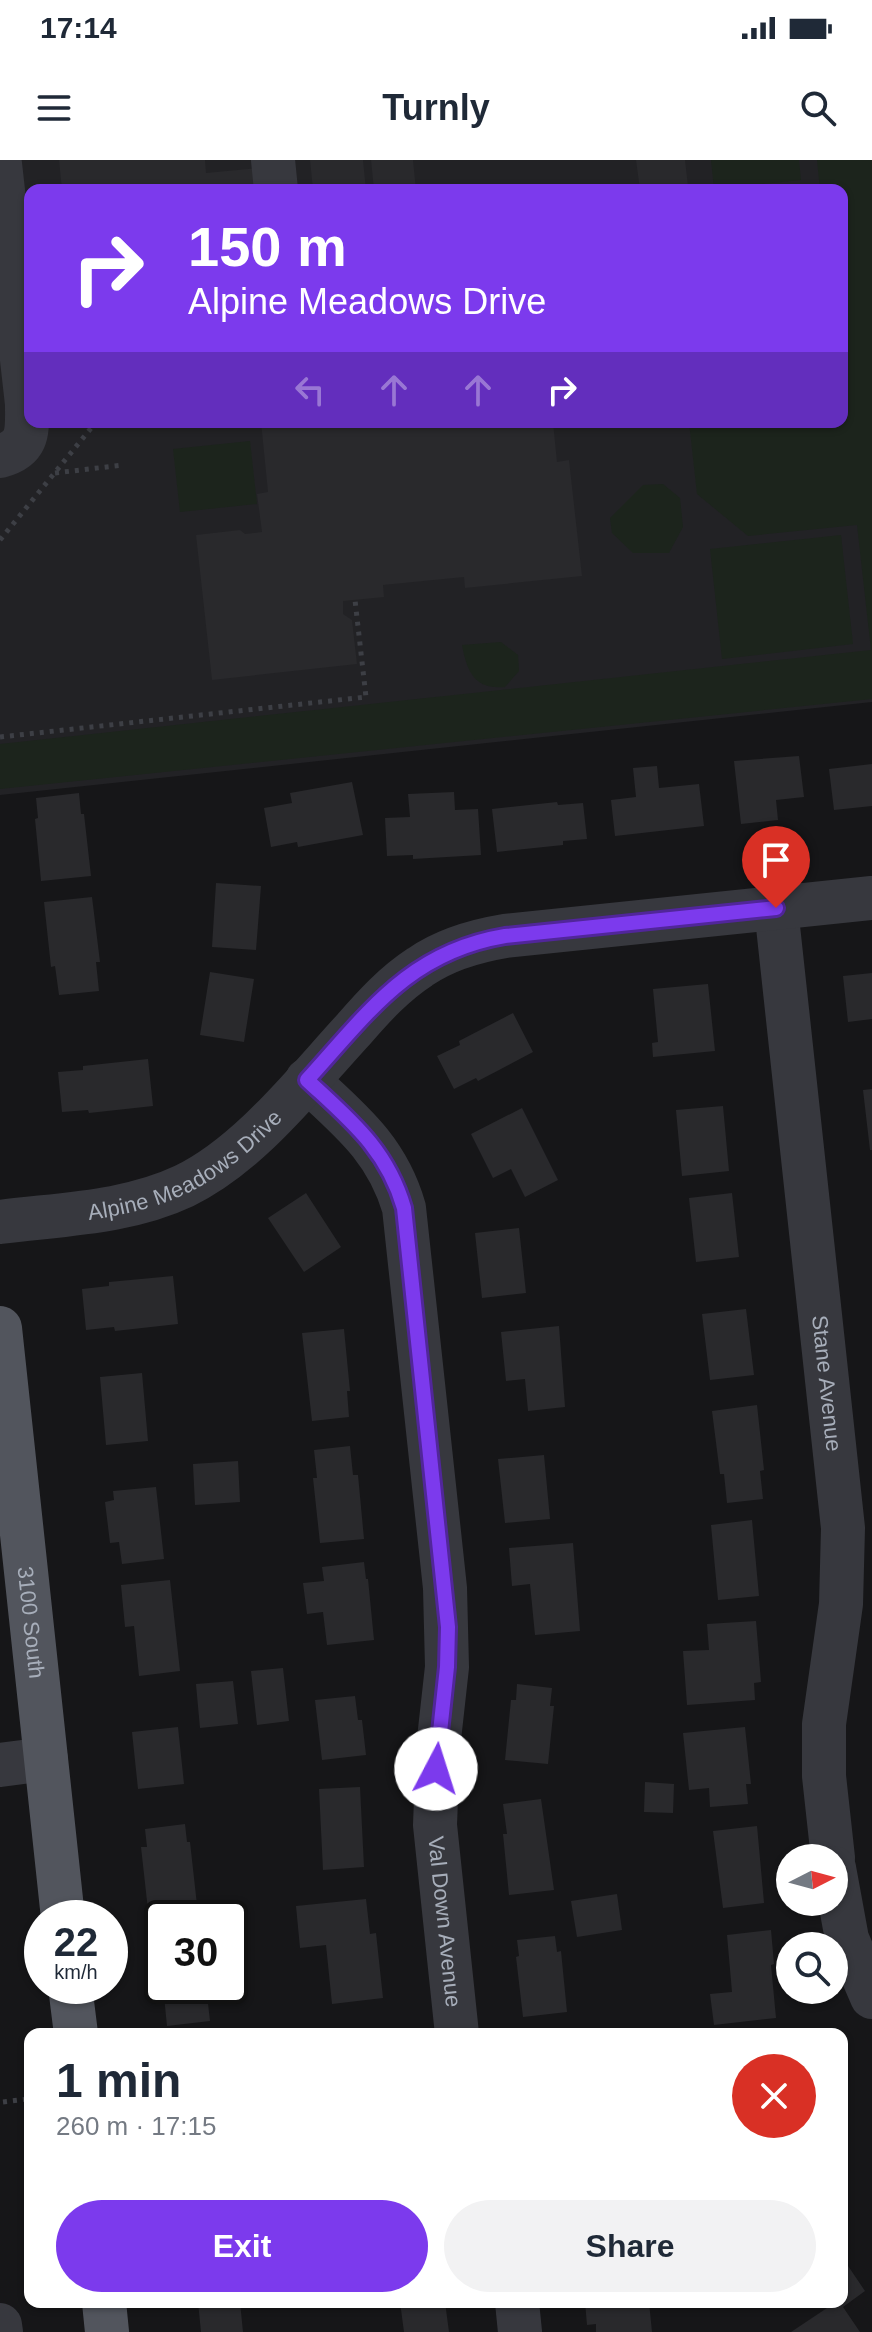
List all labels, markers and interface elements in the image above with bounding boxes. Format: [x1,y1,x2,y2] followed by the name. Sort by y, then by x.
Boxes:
[40,11,117,44] text: 17:14
[32,86,76,130] icon: menu
[796,86,840,130] icon: search
[382,87,490,128] text: Turnly
[188,215,347,278] text: 150 m
[56,216,160,320] icon: right
[188,281,546,322] text: Alpine Meadows Drive
[288,368,332,412] icon: left
[372,368,416,412] icon: ahead
[456,368,500,412] icon: ahead
[540,368,584,412] icon: right
[742,826,810,908] pin
[754,838,798,882] icon: arrive
[86,1105,287,1225] street label: Alpine Meadows Drive
[807,1314,847,1453] street label: Stane Avenue
[13,1565,49,1680] street label: 3100 South
[394,1727,478,1811] position arrow
[423,1835,466,2008] street label: Val Down Avenue
[776,1844,848,1916] north arrow
[776,1844,848,2004] map controls
[144,1900,248,2004] speed limit sign: 30
[54,1920,98,1964] text: 22
[776,1932,848,2004] button: search
[54,1961,98,1983] text: km/h
[56,2054,181,2107] text: 1 min
[732,2054,816,2138] button: close
[56,2111,216,2141] text: 260 m · 17:15
[56,2200,428,2292] button: Exit
[444,2200,816,2292] button: Share

